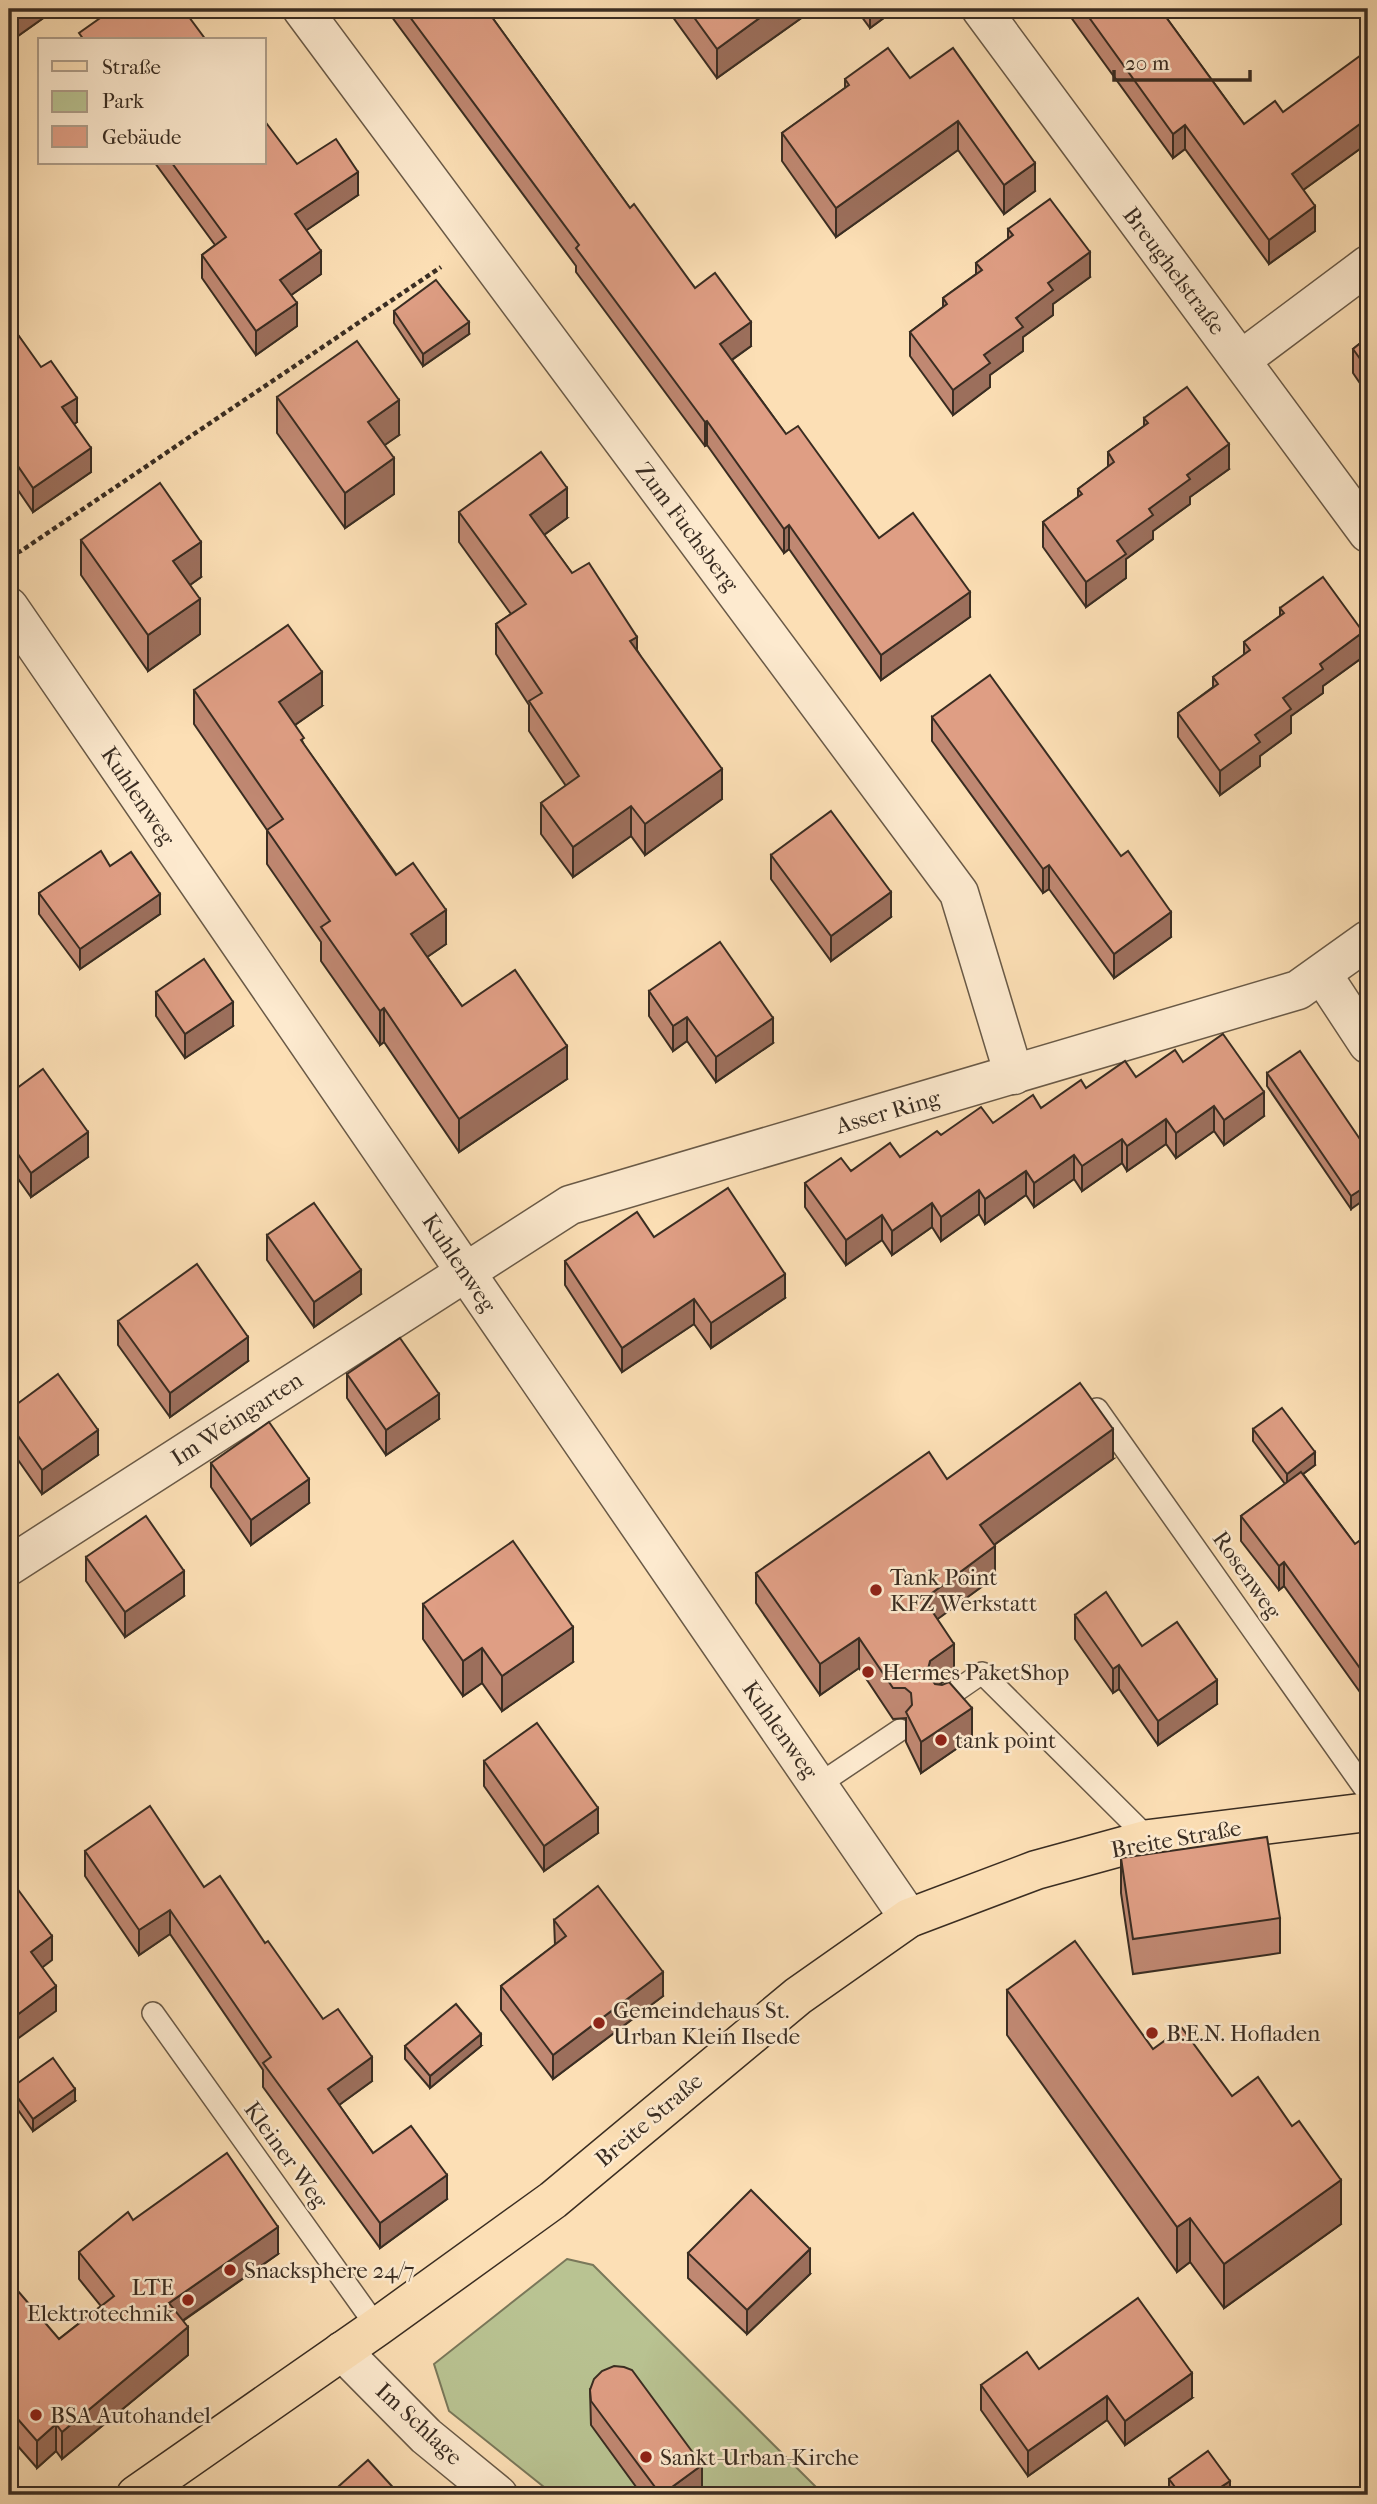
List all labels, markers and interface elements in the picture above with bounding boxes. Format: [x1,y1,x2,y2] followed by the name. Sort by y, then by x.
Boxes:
[38,38,266,164] legend
[1114,38,1251,82] scale bar
[1125,51,1170,75] text: 20 m
[102,55,161,79] text: Straße
[102,89,144,113] text: Park
[102,125,182,149] text: Gebäude
[1117,202,1231,340] street label: Breughelstraße
[630,457,745,597] street label: Zum Fuchsberg
[95,742,181,851] street label: Kuhlenweg
[832,1084,944,1140] street label: Asser Ring
[416,1209,502,1318] street label: Kuhlenweg
[166,1366,308,1472] street label: Im Weingarten
[1207,1526,1287,1625] street label: Rosenweg
[890,1564,1037,1617] place label: Tank Point KFZ Werkstatt
[868,1582,884,1598] marker: Tank Point KFZ Werkstatt
[882,1659,1069,1686] place label: Hermes PaketShop
[860,1664,876,1680] marker: Hermes PaketShop
[737,1676,824,1785] street label: Kuhlenweg
[955,1727,1056,1754] place label: tank point
[933,1732,949,1748] marker: tank point
[1109,1814,1243,1864] street label: Breite Straße
[613,1997,800,2050] place label: Gemeindehaus St. Urban Klein Ilsede
[591,2015,607,2031] marker: Gemeindehaus St. Urban Klein Ilsede
[1166,2020,1321,2047] place label: B.E.N. Hofladen
[1144,2025,1160,2041] marker: B.E.N. Hofladen
[590,2067,708,2173] street label: Breite Straße
[238,2096,334,2214] street label: Kleiner Weg
[244,2257,415,2284] place label: Snacksphere 24/7
[222,2262,238,2278] marker: Snacksphere 24/7
[27,2274,175,2327] place label: LTE Elektrotechnik
[180,2292,196,2308] marker: LTE Elektrotechnik
[370,2377,468,2471] street label: Im Schlage
[50,2402,212,2429] place label: BSA Autohandel
[28,2407,44,2423] marker: BSA Autohandel
[660,2444,859,2471] place label: Sankt-Urban-Kirche
[638,2449,654,2465] marker: Sankt-Urban-Kirche

